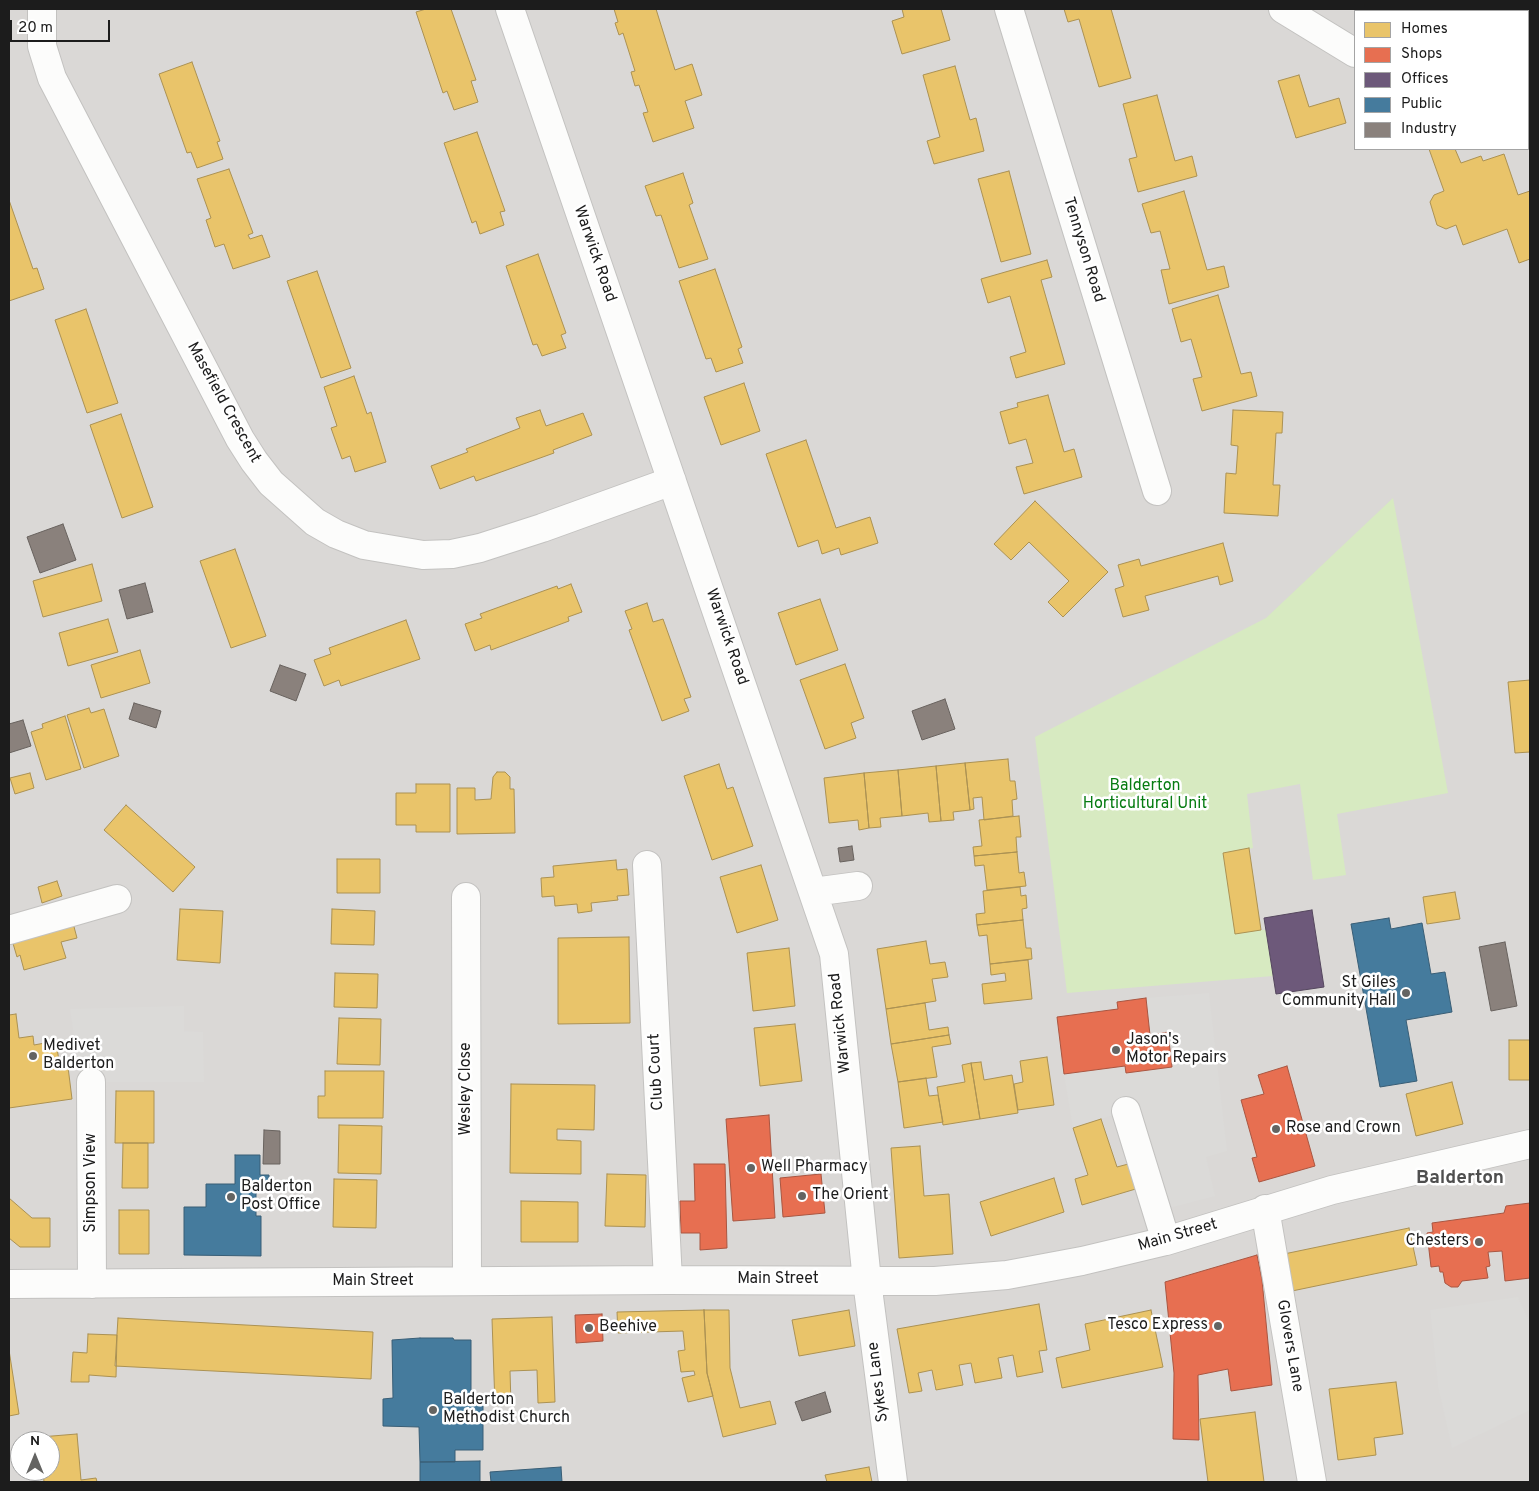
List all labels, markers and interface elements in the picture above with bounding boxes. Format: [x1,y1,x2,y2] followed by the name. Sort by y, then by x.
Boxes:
[12,10,112,42] scale bar
[1354,10,1529,150] legend
[18,19,53,38] text: 20 m
[1401,20,1448,39] text: Homes
[1401,45,1442,64] text: Shops
[1401,70,1448,89] text: Offices
[1401,95,1442,114] text: Public
[1401,120,1457,139] text: Industry
[1058,195,1108,305] street label: Tennyson Road
[569,203,619,305] street label: Warwick Road
[182,339,264,467] street label: Masefield Crescent
[701,586,751,688] street label: Warwick Road
[1083,777,1207,815] park label: Balderton Horticultural Unit
[826,972,856,1074] street label: Warwick Road
[1282,974,1396,1012] place label: St Giles Community Hall
[1400,987,1412,999] marker: St Giles Community Hall
[1126,1031,1227,1069] place label: Jason's Motor Repairs
[645,1033,669,1111] street label: Club Court
[43,1037,114,1075] place label: Medivet Balderton
[457,1042,477,1136] street label: Wesley Close
[1110,1044,1122,1056] marker: Jason's Motor Repairs
[27,1050,39,1062] marker: Medivet Balderton
[1286,1119,1401,1139] place label: Rose and Crown
[1270,1123,1282,1135] marker: Rose and Crown
[82,1133,102,1233] street label: Simpson View
[761,1158,868,1178] place label: Well Pharmacy
[745,1162,757,1174] marker: Well Pharmacy
[1416,1168,1504,1190] district label: Balderton
[241,1178,320,1216] place label: Balderton Post Office
[812,1186,888,1206] place label: The Orient
[796,1190,808,1202] marker: The Orient
[225,1191,237,1203] marker: Balderton Post Office
[1136,1216,1220,1256] street label: Main Street
[1405,1232,1469,1252] place label: Chesters
[1473,1236,1485,1248] marker: Chesters
[737,1270,819,1290] street label: Main Street
[332,1272,414,1292] street label: Main Street
[1271,1298,1307,1394] street label: Glovers Lane
[1107,1316,1208,1336] place label: Tesco Express
[599,1318,657,1338] place label: Beehive
[1212,1320,1224,1332] marker: Tesco Express
[583,1322,595,1334] marker: Beehive
[865,1341,893,1423] street label: Sykes Lane
[443,1391,570,1429] place label: Balderton Methodist Church
[427,1404,439,1416] marker: Balderton Methodist Church
[10,1431,60,1481] north arrow
[30,1433,40,1450] text: N

